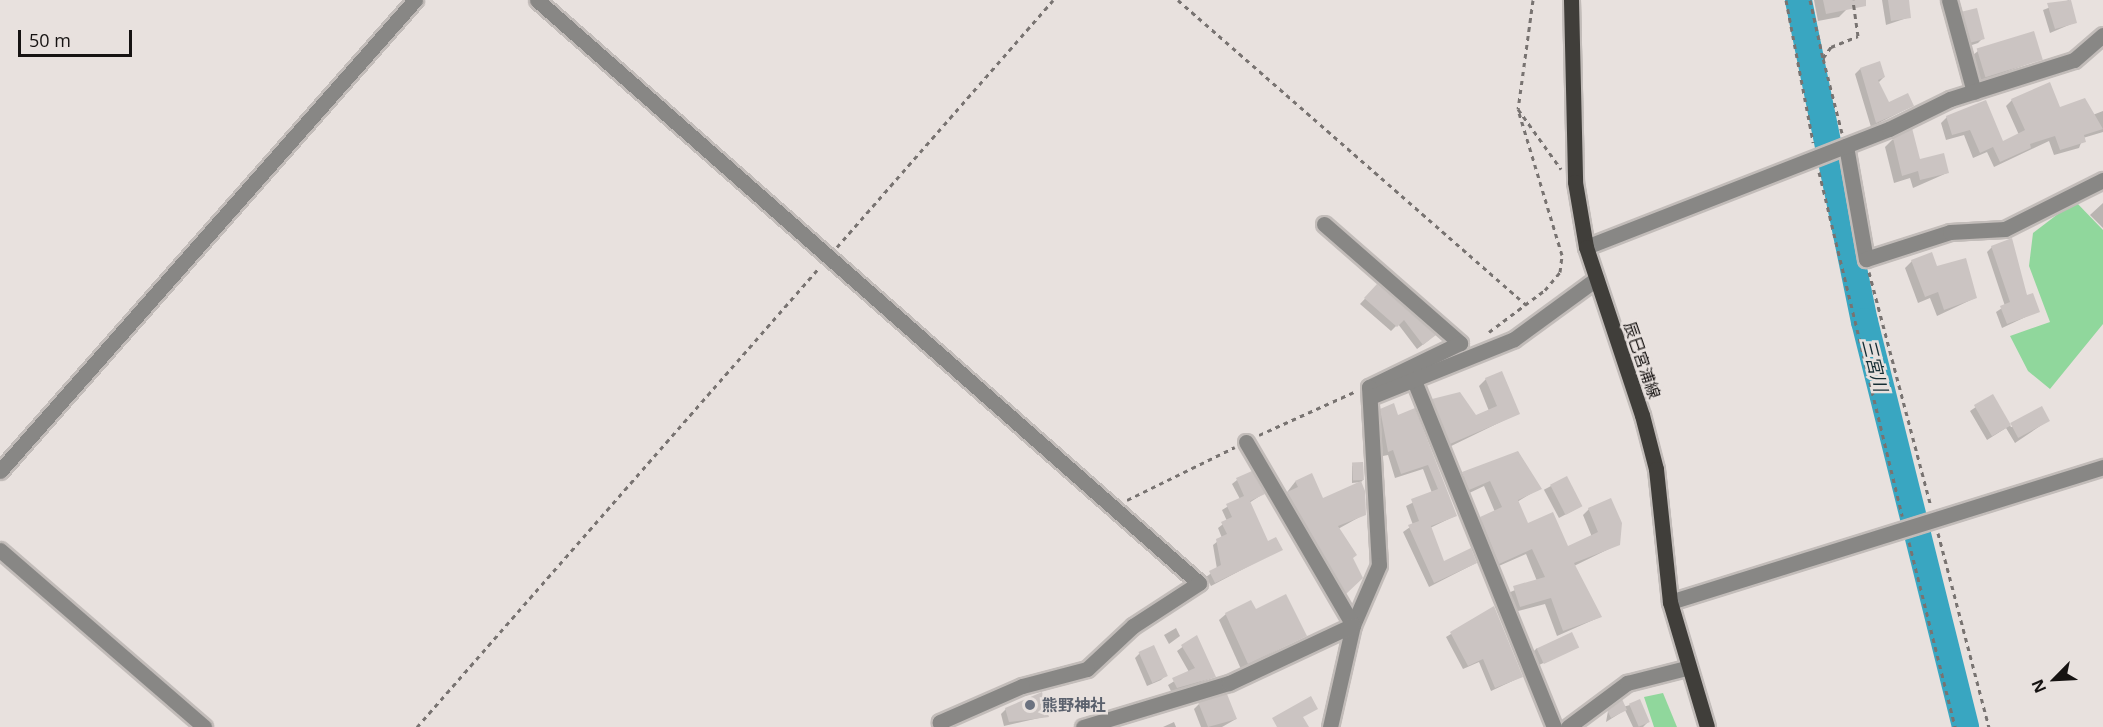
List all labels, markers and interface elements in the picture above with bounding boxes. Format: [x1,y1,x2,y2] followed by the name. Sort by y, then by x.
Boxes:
[21,18,135,56] scale bar
[29,28,71,52] text: 50 m
[1620,319,1664,401] street label: 辰巳宮浦線
[1858,336,1892,394] water label: 三宮川
[2025,649,2085,709] north arrow
[2026,676,2051,697] text: N
[1042,695,1106,715] place label: 熊野神社
[1023,698,1037,712] marker: 熊野神社

